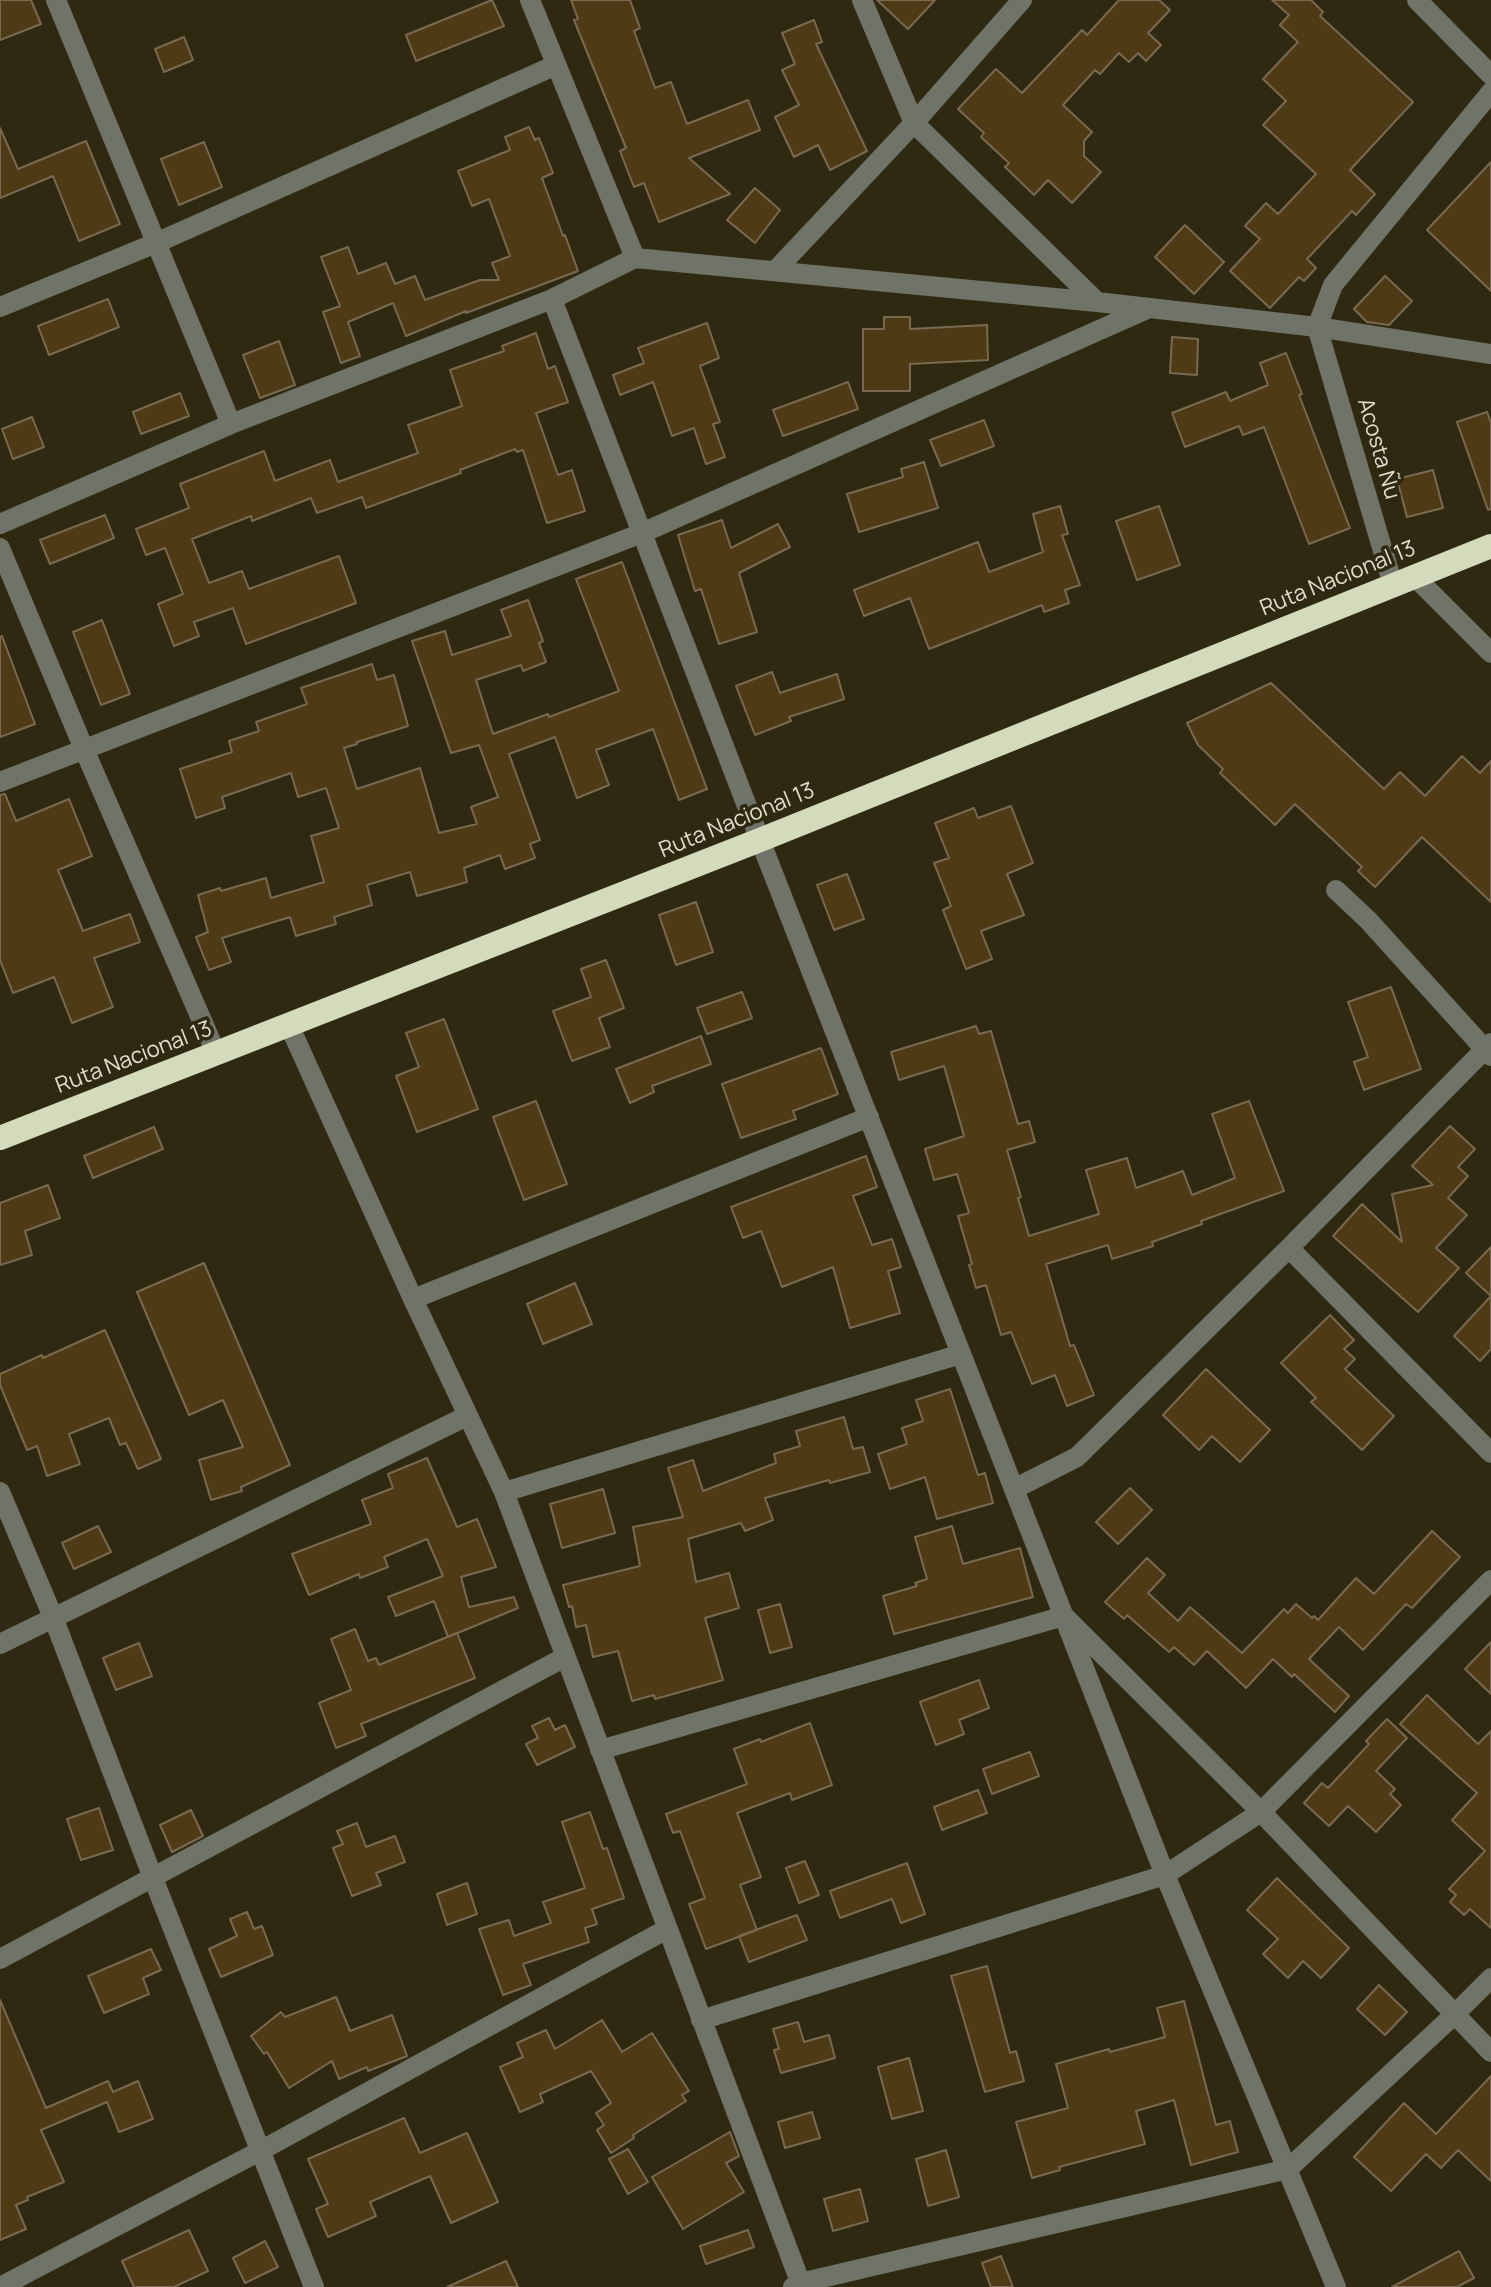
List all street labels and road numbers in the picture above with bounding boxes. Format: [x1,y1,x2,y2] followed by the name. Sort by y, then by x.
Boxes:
[1351,395,1405,503] street label: Acosta Ñu
[1256,536,1420,622] street label: Ruta Nacional 13
[655,778,819,864] street label: Ruta Nacional 13
[52,1016,216,1100] street label: Ruta Nacional 13

